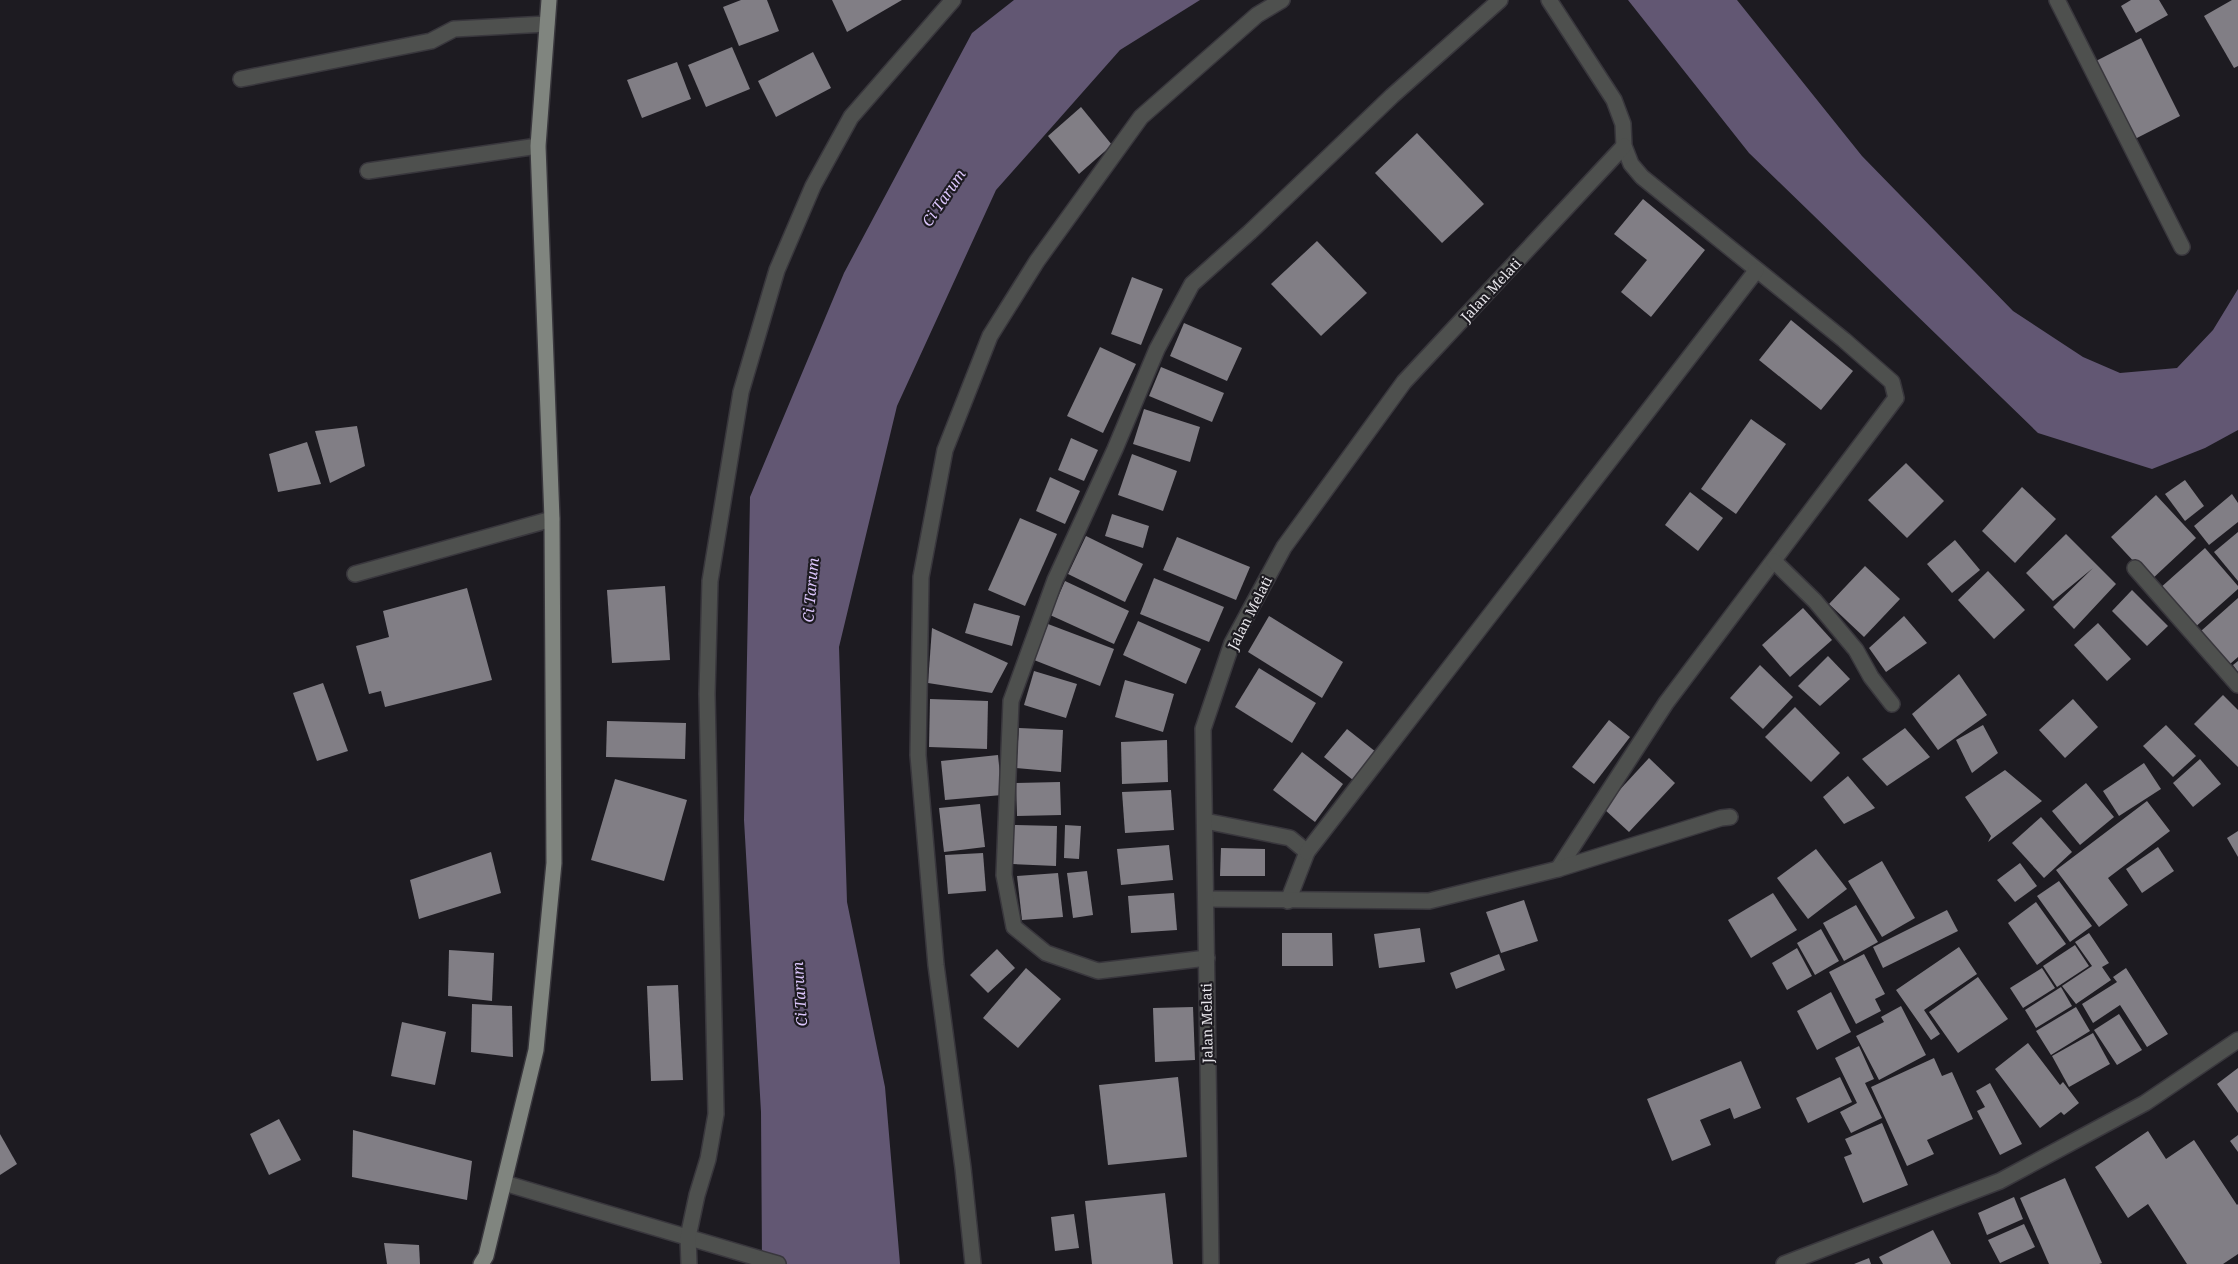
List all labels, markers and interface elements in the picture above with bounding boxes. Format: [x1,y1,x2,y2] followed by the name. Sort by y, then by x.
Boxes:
[917,165,970,230] water label: Ci Tarum
[1456,254,1525,326] street label: Jalan Melati
[797,556,823,623] water label: Ci Tarum
[1222,572,1276,654] street label: Jalan Melati
[787,961,811,1027] water label: Ci Tarum
[1196,982,1217,1064] street label: Jalan Melati

